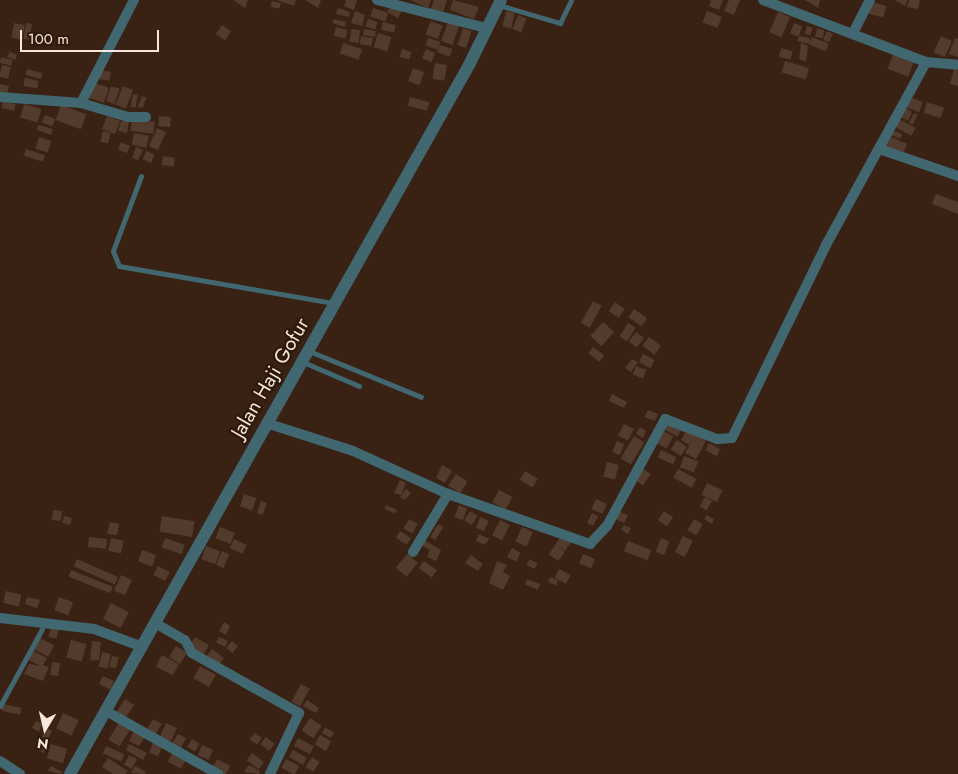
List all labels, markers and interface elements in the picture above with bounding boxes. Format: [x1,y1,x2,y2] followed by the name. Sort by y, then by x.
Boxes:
[22,20,161,52] scale bar
[28,28,69,50] text: 100 m
[226,314,314,442] street label: Jalan Haji Gofur
[20,704,70,754] north arrow
[36,733,50,755] text: N

